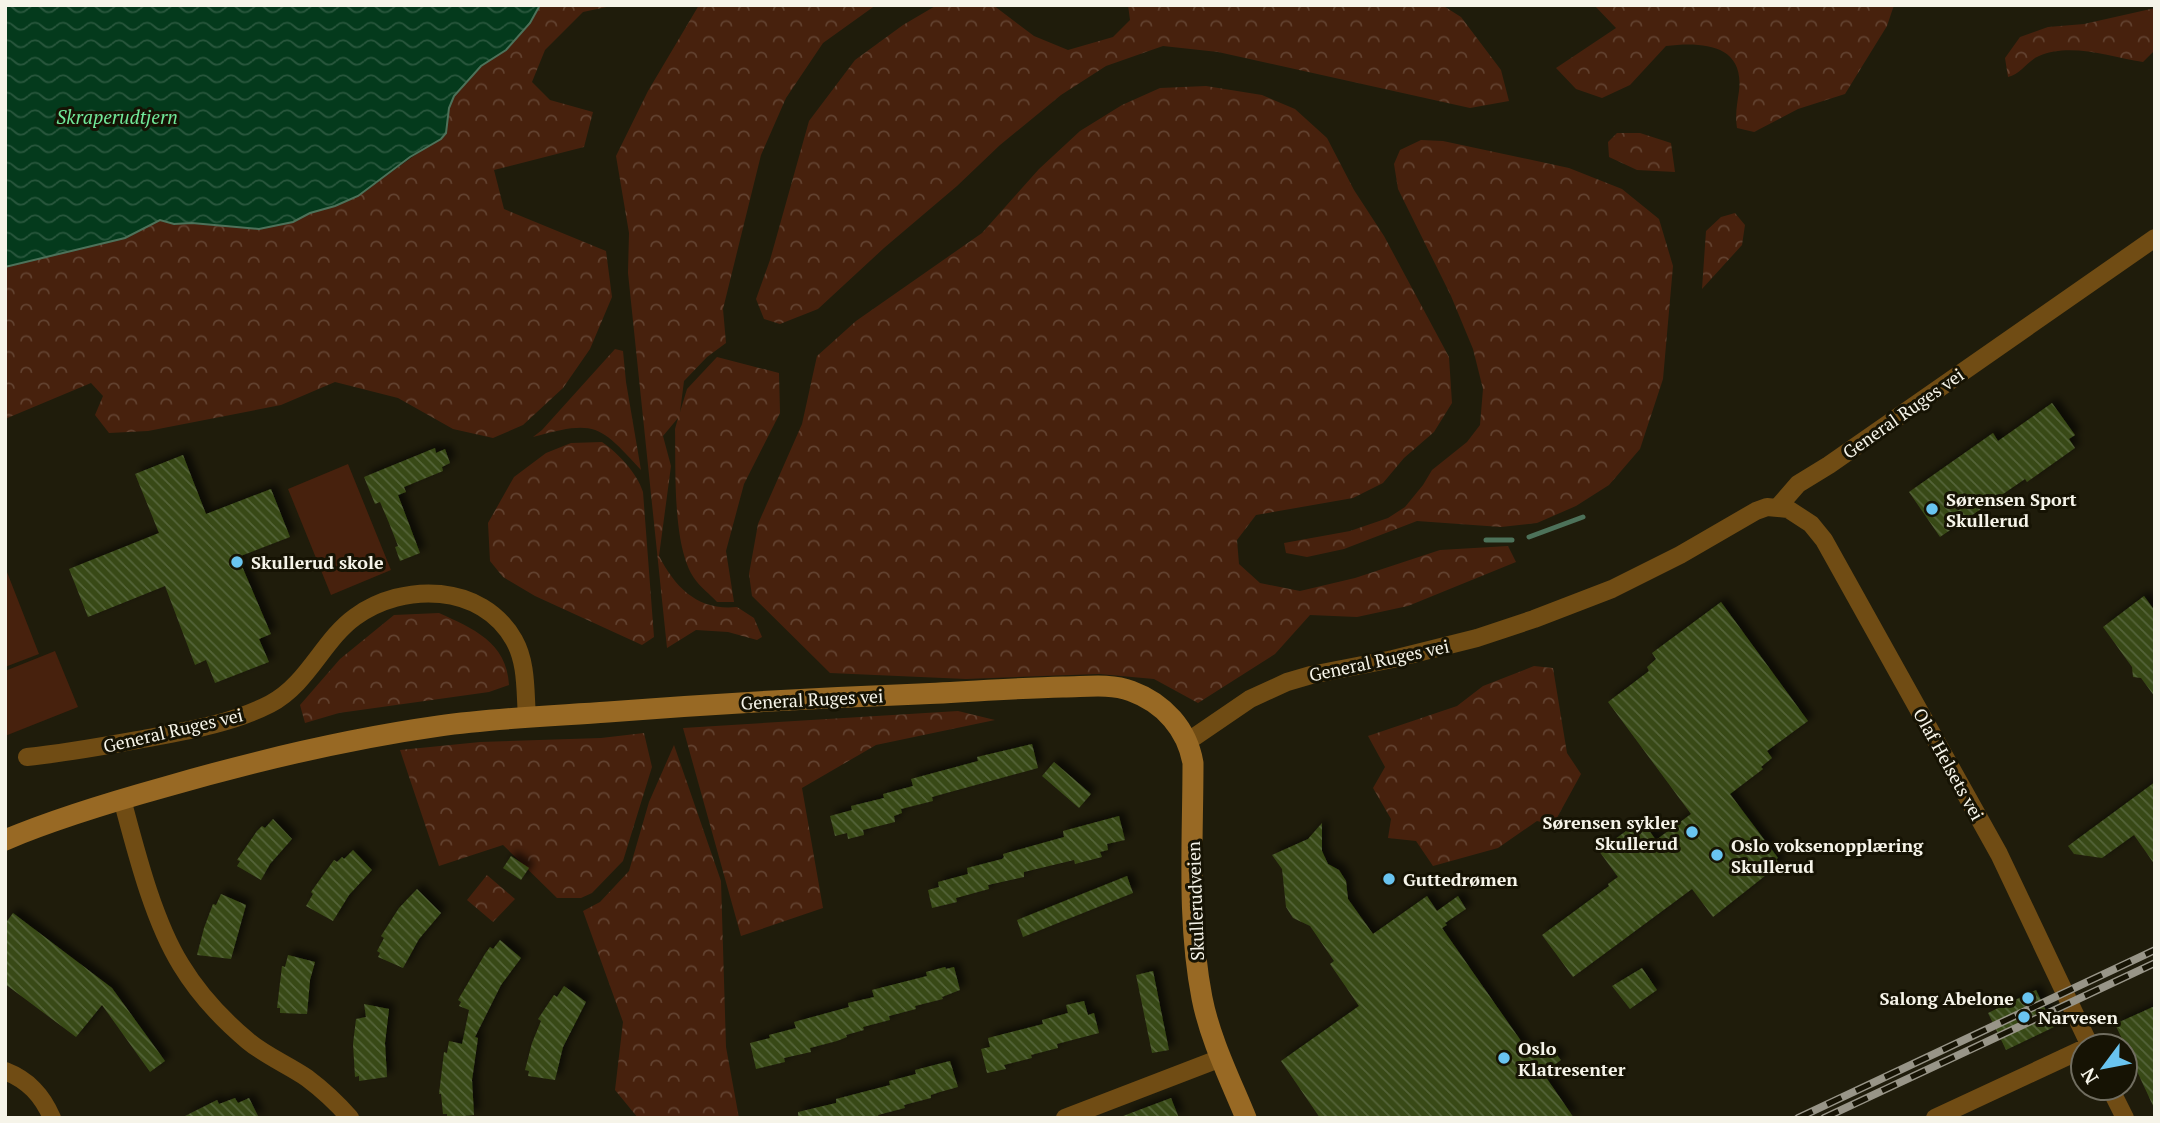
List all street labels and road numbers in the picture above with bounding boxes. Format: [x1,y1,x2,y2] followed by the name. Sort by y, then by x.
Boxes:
[1838,362,1968,464] street label: General Ruges vei
[1307,633,1451,687] street label: General Ruges vei
[740,683,884,715] street label: General Ruges vei
[101,702,245,758] street label: General Ruges vei
[1908,704,1990,824] street label: Olaf Helsets vei
[1181,841,1209,961] street label: Skullerudveien

